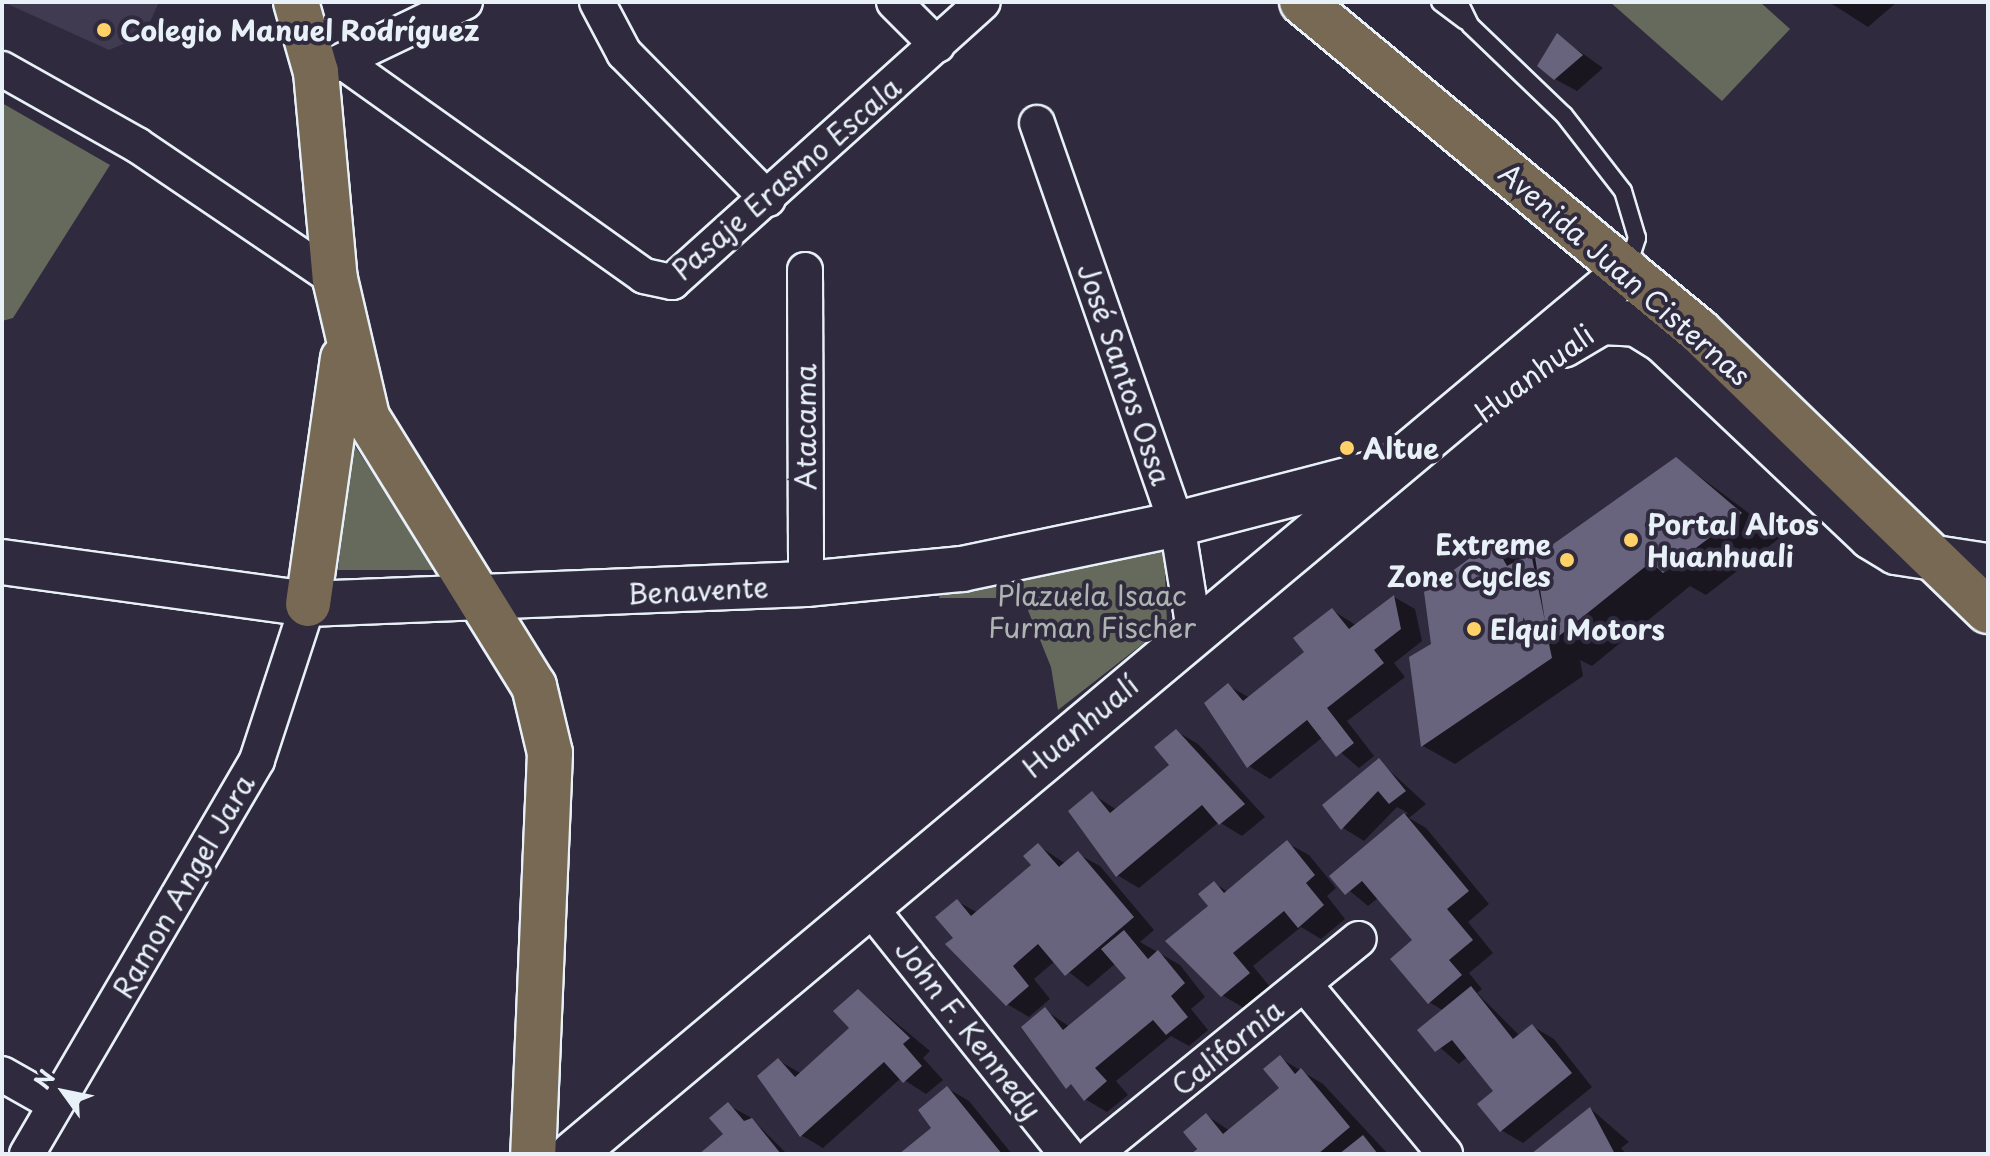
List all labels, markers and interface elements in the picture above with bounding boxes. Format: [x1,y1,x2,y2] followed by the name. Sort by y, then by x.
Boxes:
[120,13,483,47] place label: Colegio Manuel Rodríguez
[95,21,113,39] marker: Colegio Manuel Rodríguez
[665,70,907,286] street label: Pasaje Erasmo Escala
[1493,156,1757,392] street label: Avenida Juan Cisternas
[1071,258,1179,490] street label: José Santos Ossa
[1468,317,1600,429] street label: Huanhuali
[788,364,822,490] street label: Atacama
[1363,431,1439,465] place label: Altue
[1338,439,1356,457] marker: Altue
[1647,507,1819,573] place label: Portal Altos Huanhuali
[1385,527,1551,593] place label: Extreme Zone Cycles
[1622,531,1640,549] marker: Portal Altos Huanhuali
[1558,551,1576,569] marker: Extreme Zone Cycles
[627,570,769,610] street label: Benavente
[988,578,1196,644] park label: Plazuela Isaac Furman Fischer
[1490,612,1666,646] place label: Elqui Motors
[1465,620,1483,638] marker: Elqui Motors
[1015,668,1145,784] street label: Huanhualí
[105,768,261,1004] street label: Ramon Angel Jara
[888,933,1050,1125] street label: John F. Kennedy
[1164,992,1290,1102] street label: California
[24,1052,104,1132] north arrow
[25,1062,62,1095] text: N

